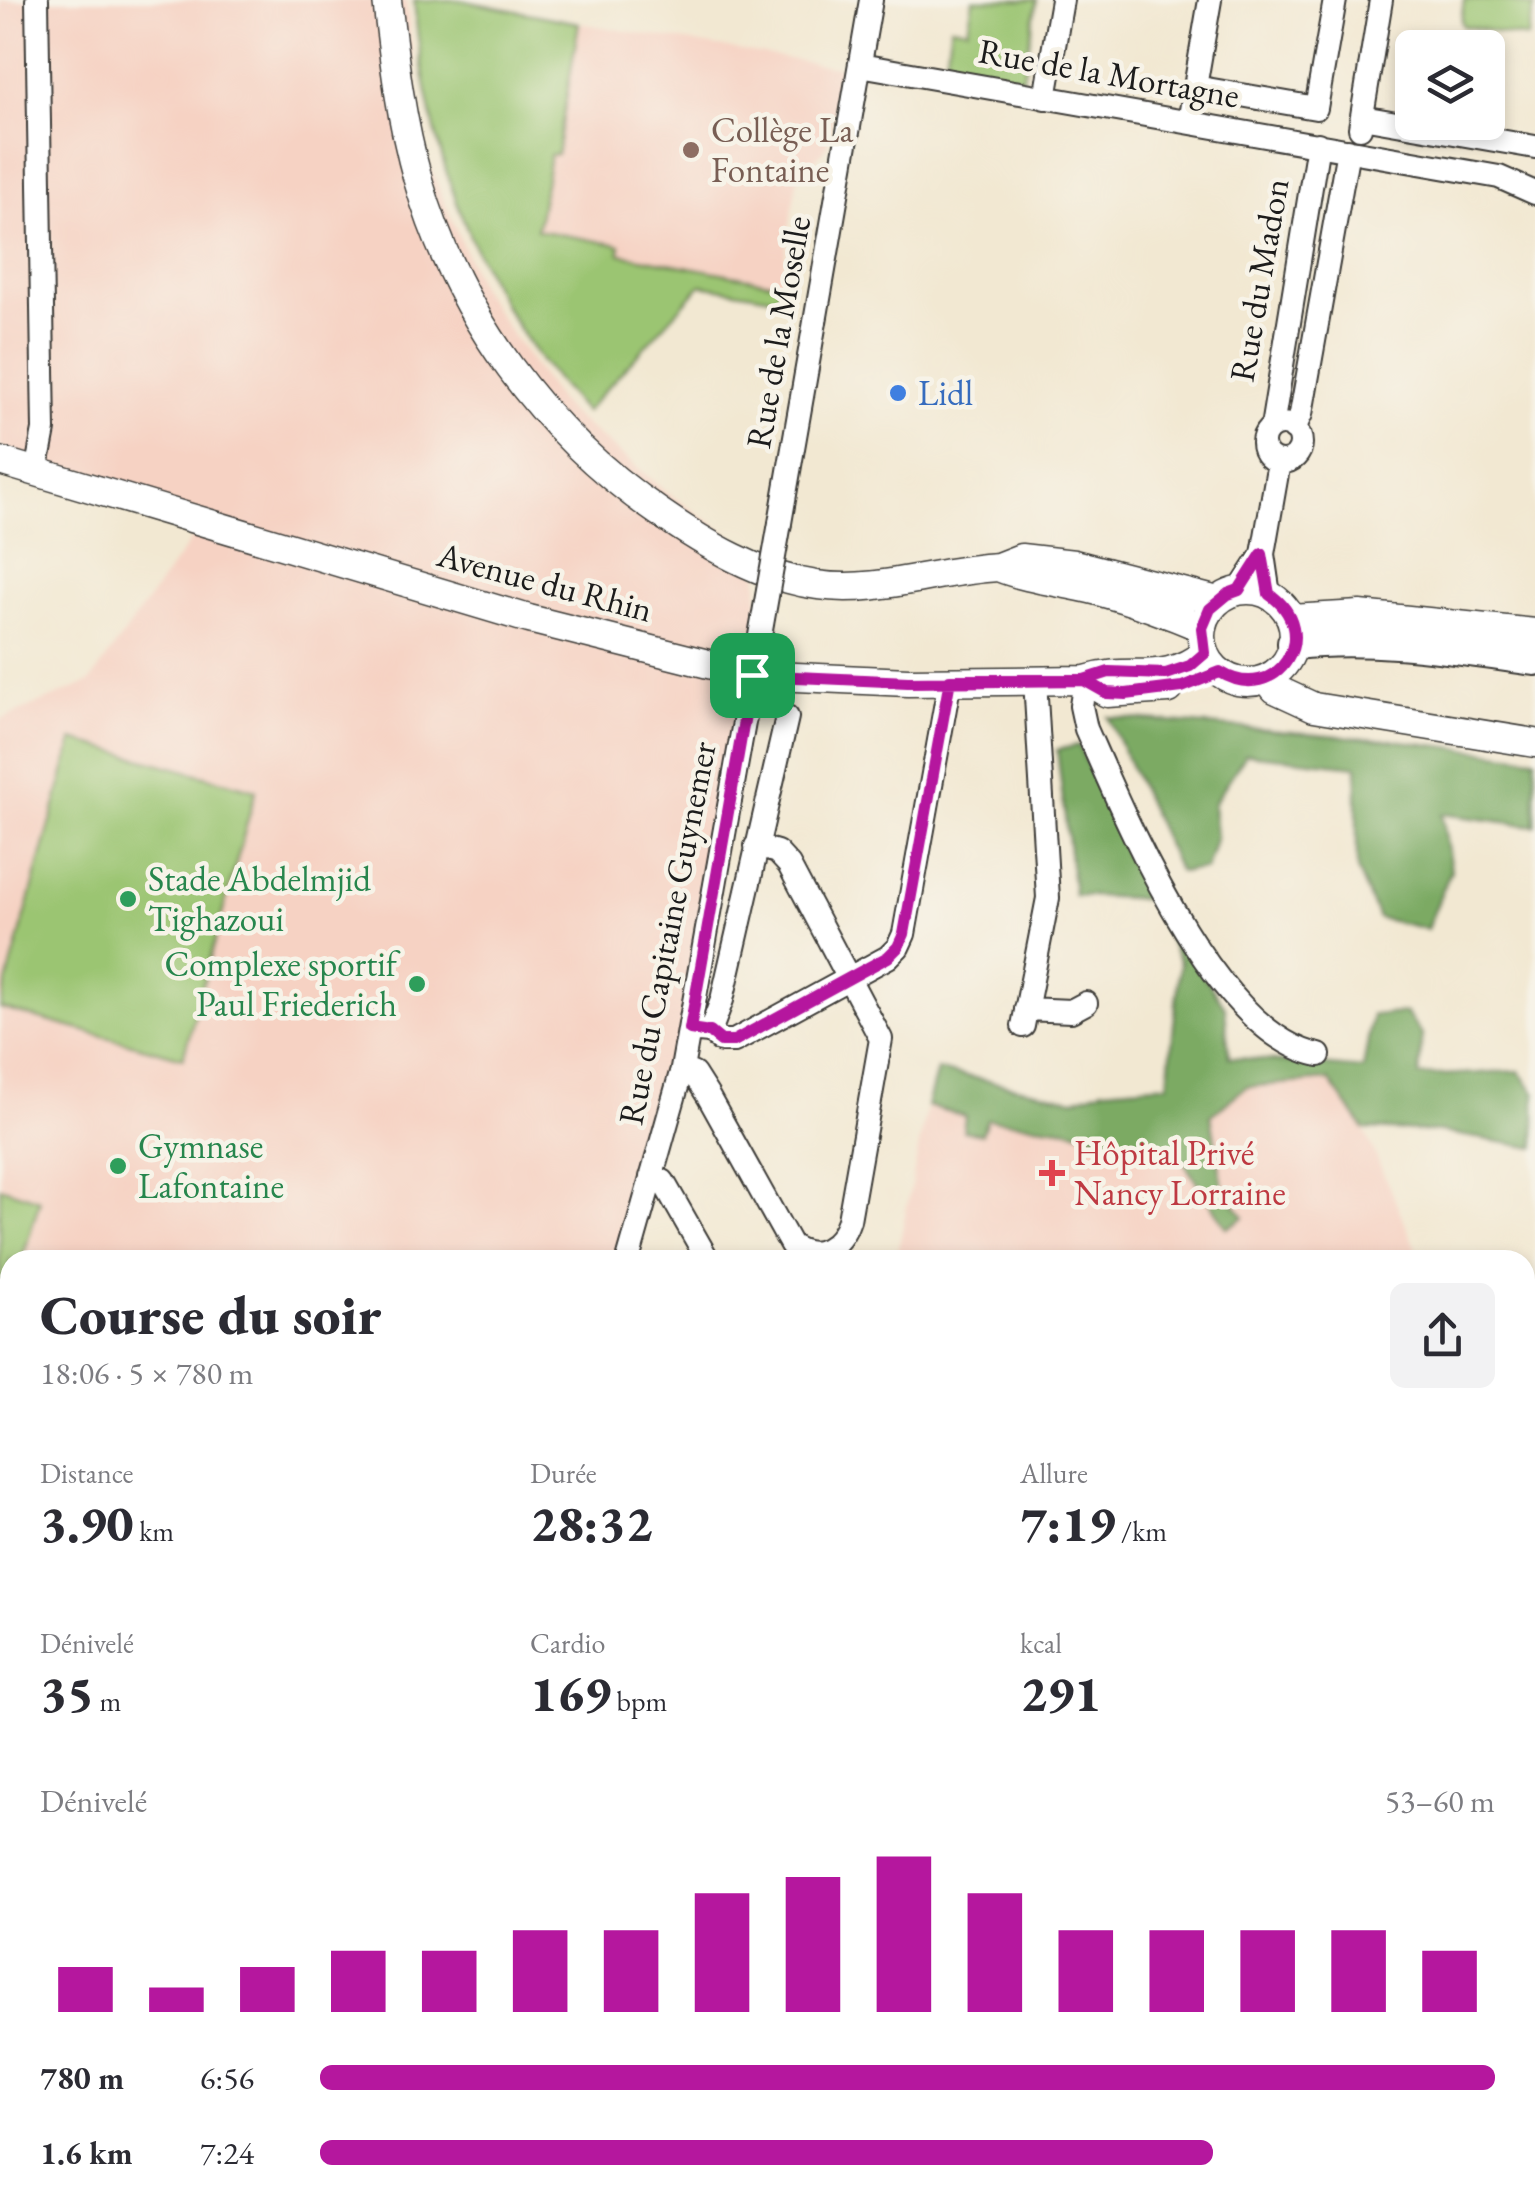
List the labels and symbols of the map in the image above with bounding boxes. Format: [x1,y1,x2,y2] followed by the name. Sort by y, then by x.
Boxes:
[975,27,1243,118] street label: Rue de la Mortagne
[711,107,853,192] place label: Collège La Fontaine
[680,139,702,161] marker: Collège La Fontaine
[1219,175,1299,385] street label: Rue du Madon
[735,212,820,452] street label: Rue de la Moselle
[918,370,973,415] place label: Lidl
[887,382,909,404] marker: Lidl
[432,531,658,632] street label: Avenue du Rhin
[710,633,795,718] pin
[607,737,726,1128] street label: Rue du Capitaine Guynemer
[148,856,371,941] place label: Stade Abdelmjid Tighazoui
[117,888,139,910] marker: Stade Abdelmjid Tighazoui
[164,941,401,1026] place label: Complexe sportif Paul Friederich
[406,973,428,995] marker: Complexe sportif Paul Friederich
[138,1123,284,1208] place label: Gymnase Lafontaine
[1074,1130,1286,1215] place label: Hôpital Privé Nancy Lorraine
[107,1155,129,1177] marker: Gymnase Lafontaine
[1039,1160,1065,1186] marker: Hôpital Privé Nancy Lorraine

